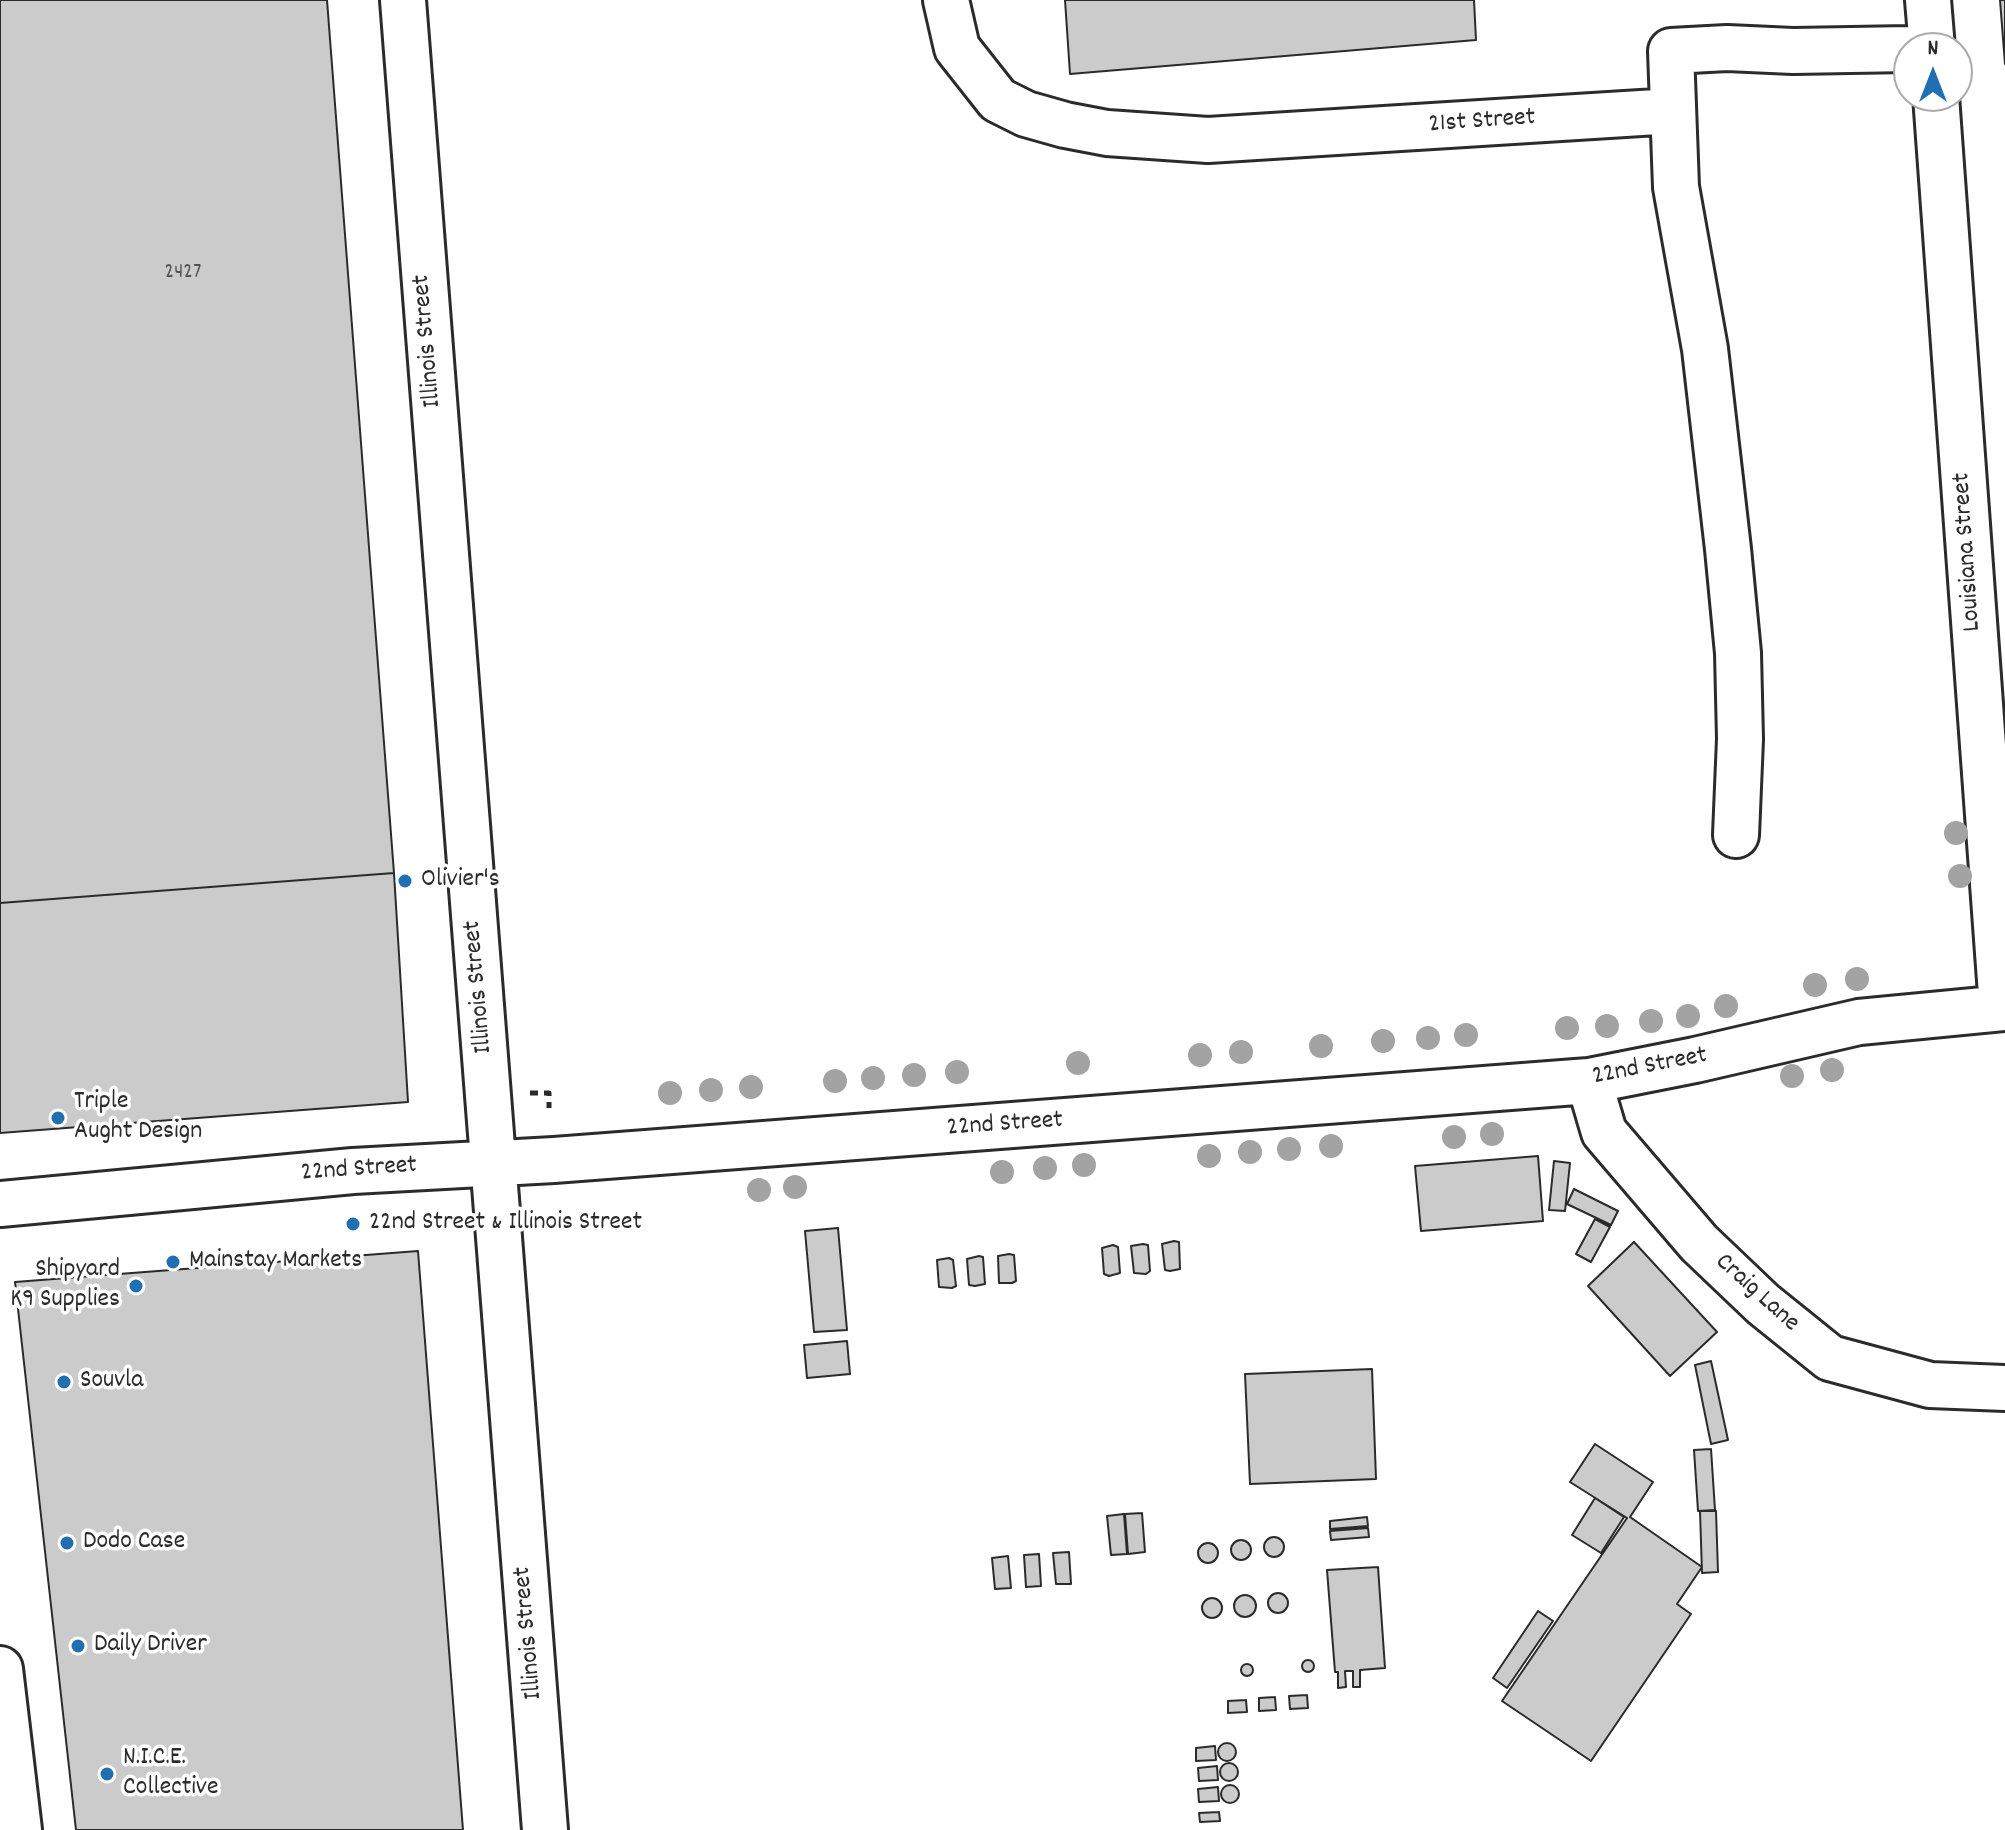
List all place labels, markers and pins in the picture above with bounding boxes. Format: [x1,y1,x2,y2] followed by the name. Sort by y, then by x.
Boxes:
[421,865,500,897] place label: Olivier's
[396,872,414,890] marker: Olivier's
[74,1087,202,1148] place label: Triple Aught Design
[49,1109,67,1127] marker: Triple Aught Design
[369,1208,642,1240] place label: 22nd Street & Illinois Street
[344,1215,362,1233] marker: 22nd Street & Illinois Street
[189,1246,362,1278] place label: Mainstay Markets
[164,1253,182,1271] marker: Mainstay Markets
[10,1255,120,1316] place label: Shipyard K9 Supplies
[127,1277,145,1295] marker: Shipyard K9 Supplies
[80,1366,143,1398] place label: Souvla
[55,1373,73,1391] marker: Souvla
[83,1527,185,1559] place label: Dodo Case
[58,1534,76,1552] marker: Dodo Case
[94,1630,207,1662] place label: Daily Driver
[69,1637,87,1655] marker: Daily Driver
[123,1743,218,1804] place label: N.I.C.E. Collective
[98,1765,116,1783] marker: N.I.C.E. Collective

